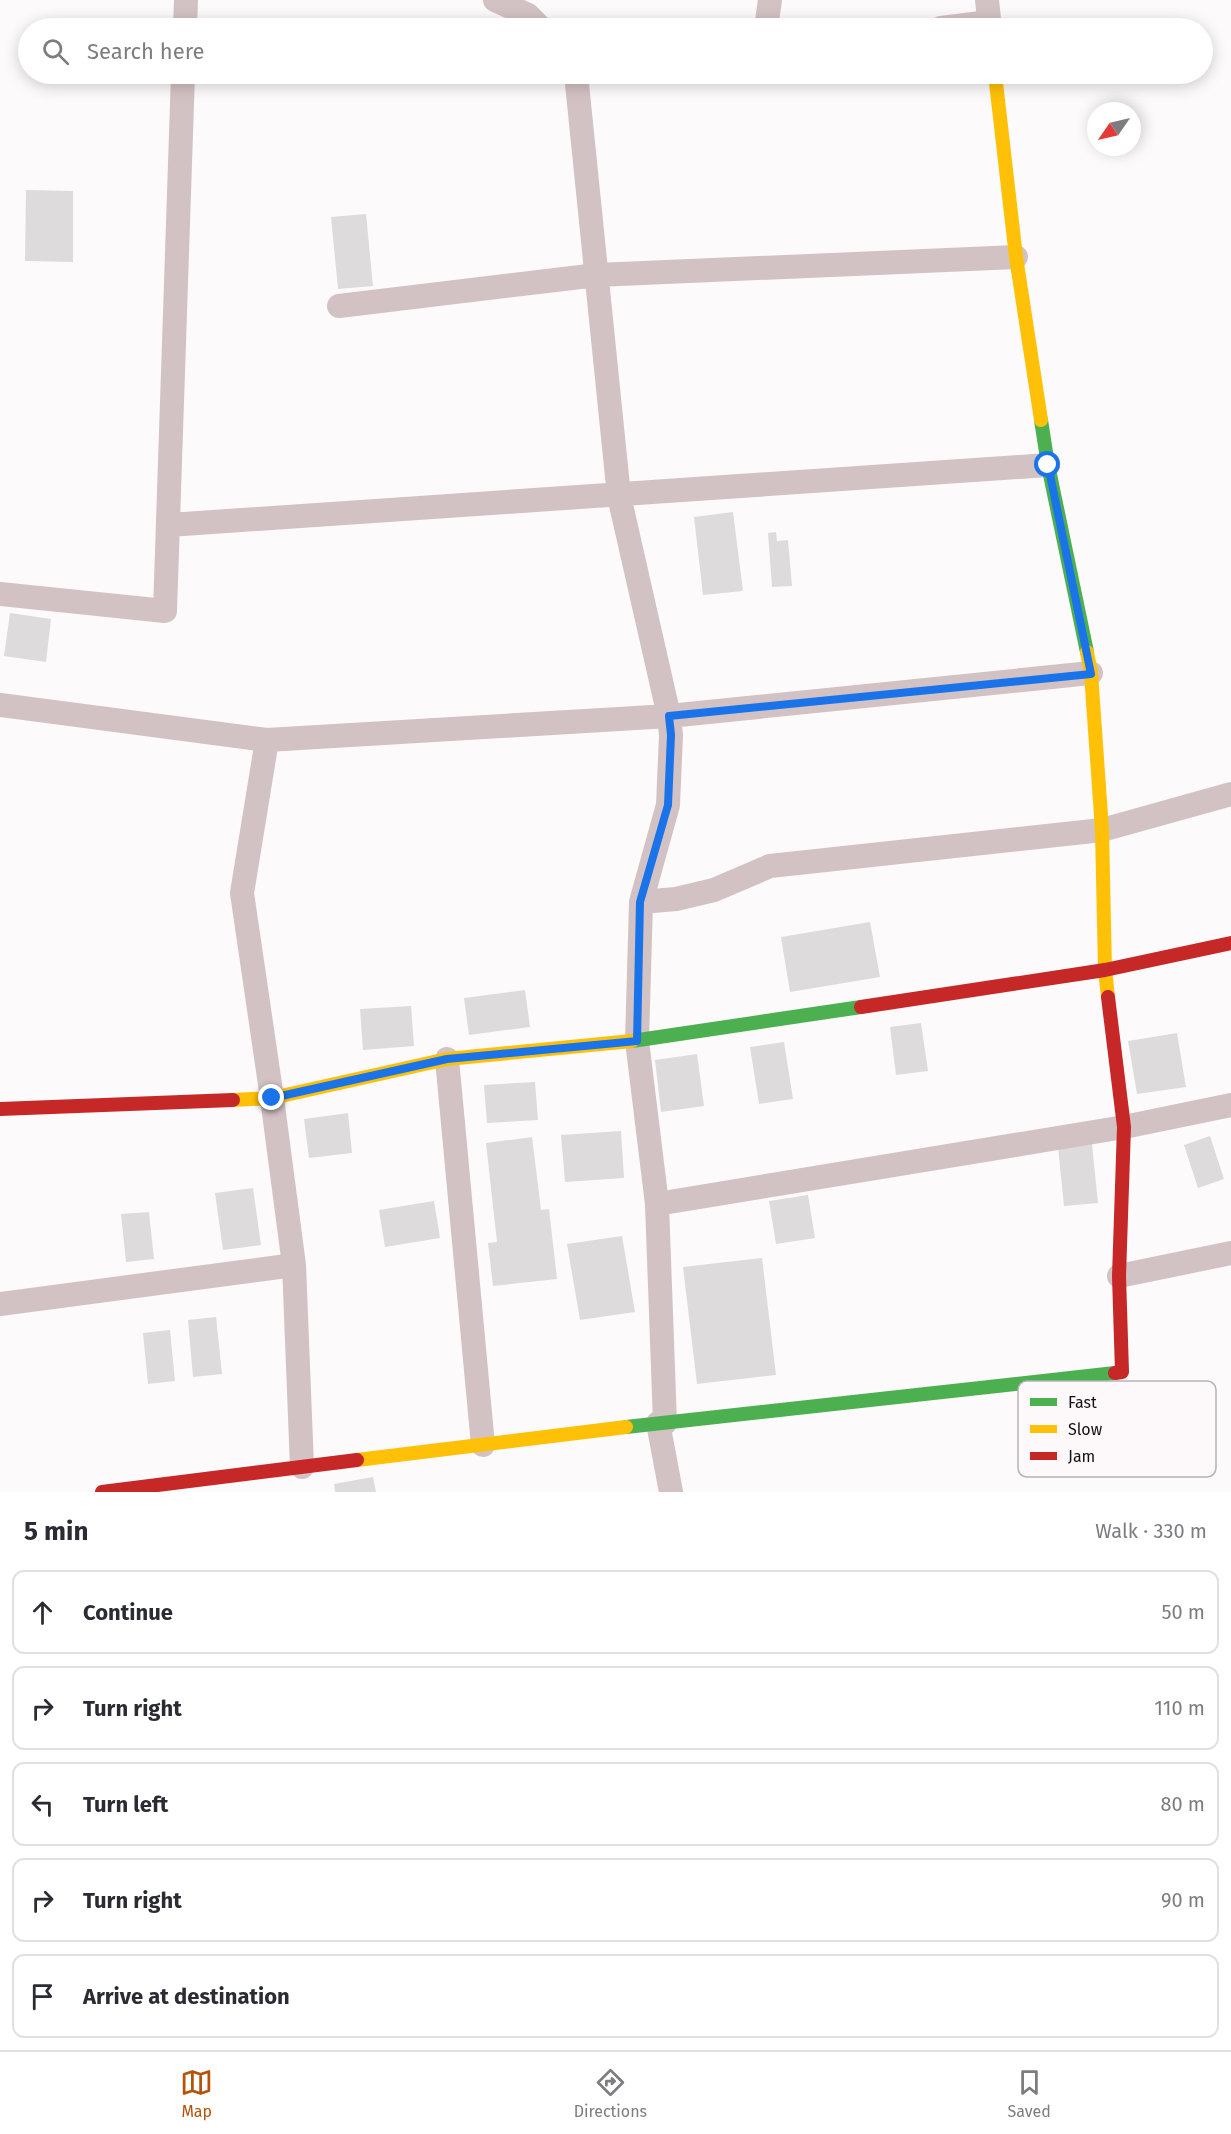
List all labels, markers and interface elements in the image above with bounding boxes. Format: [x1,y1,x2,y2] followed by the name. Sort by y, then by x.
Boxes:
[18,18,1213,84] search box
[39,35,72,68] icon: search
[87,38,205,65] text: Search here
[1087,102,1141,156] north arrow
[1034,451,1060,477] route start
[258,1084,284,1110] route end
[1018,1381,1216,1477] legend
[1068,1393,1097,1412] text: Fast
[1068,1420,1103,1439] text: Slow
[1068,1447,1095,1466] text: Jam
[24,1516,88,1547] text: 5 min
[1095,1519,1207,1543] text: Walk · 330 m
[26,1596,59,1629] icon: ahead
[83,1599,173,1626] text: Continue
[1161,1600,1205,1624] text: 50 m
[26,1692,59,1725] icon: right
[83,1695,182,1722] text: Turn right
[1154,1696,1205,1720] text: 110 m
[26,1788,59,1821] icon: left
[83,1791,168,1818] text: Turn left
[1160,1792,1205,1816] text: 80 m
[26,1884,59,1917] icon: right
[83,1887,182,1914] text: Turn right
[1161,1888,1205,1912] text: 90 m
[26,1980,59,2013] icon: arrive
[83,1983,290,2010] text: Arrive at destination
[180,2066,213,2121] tab: Map
[574,2066,647,2121] tab: Directions
[1007,2066,1051,2121] tab: Saved

